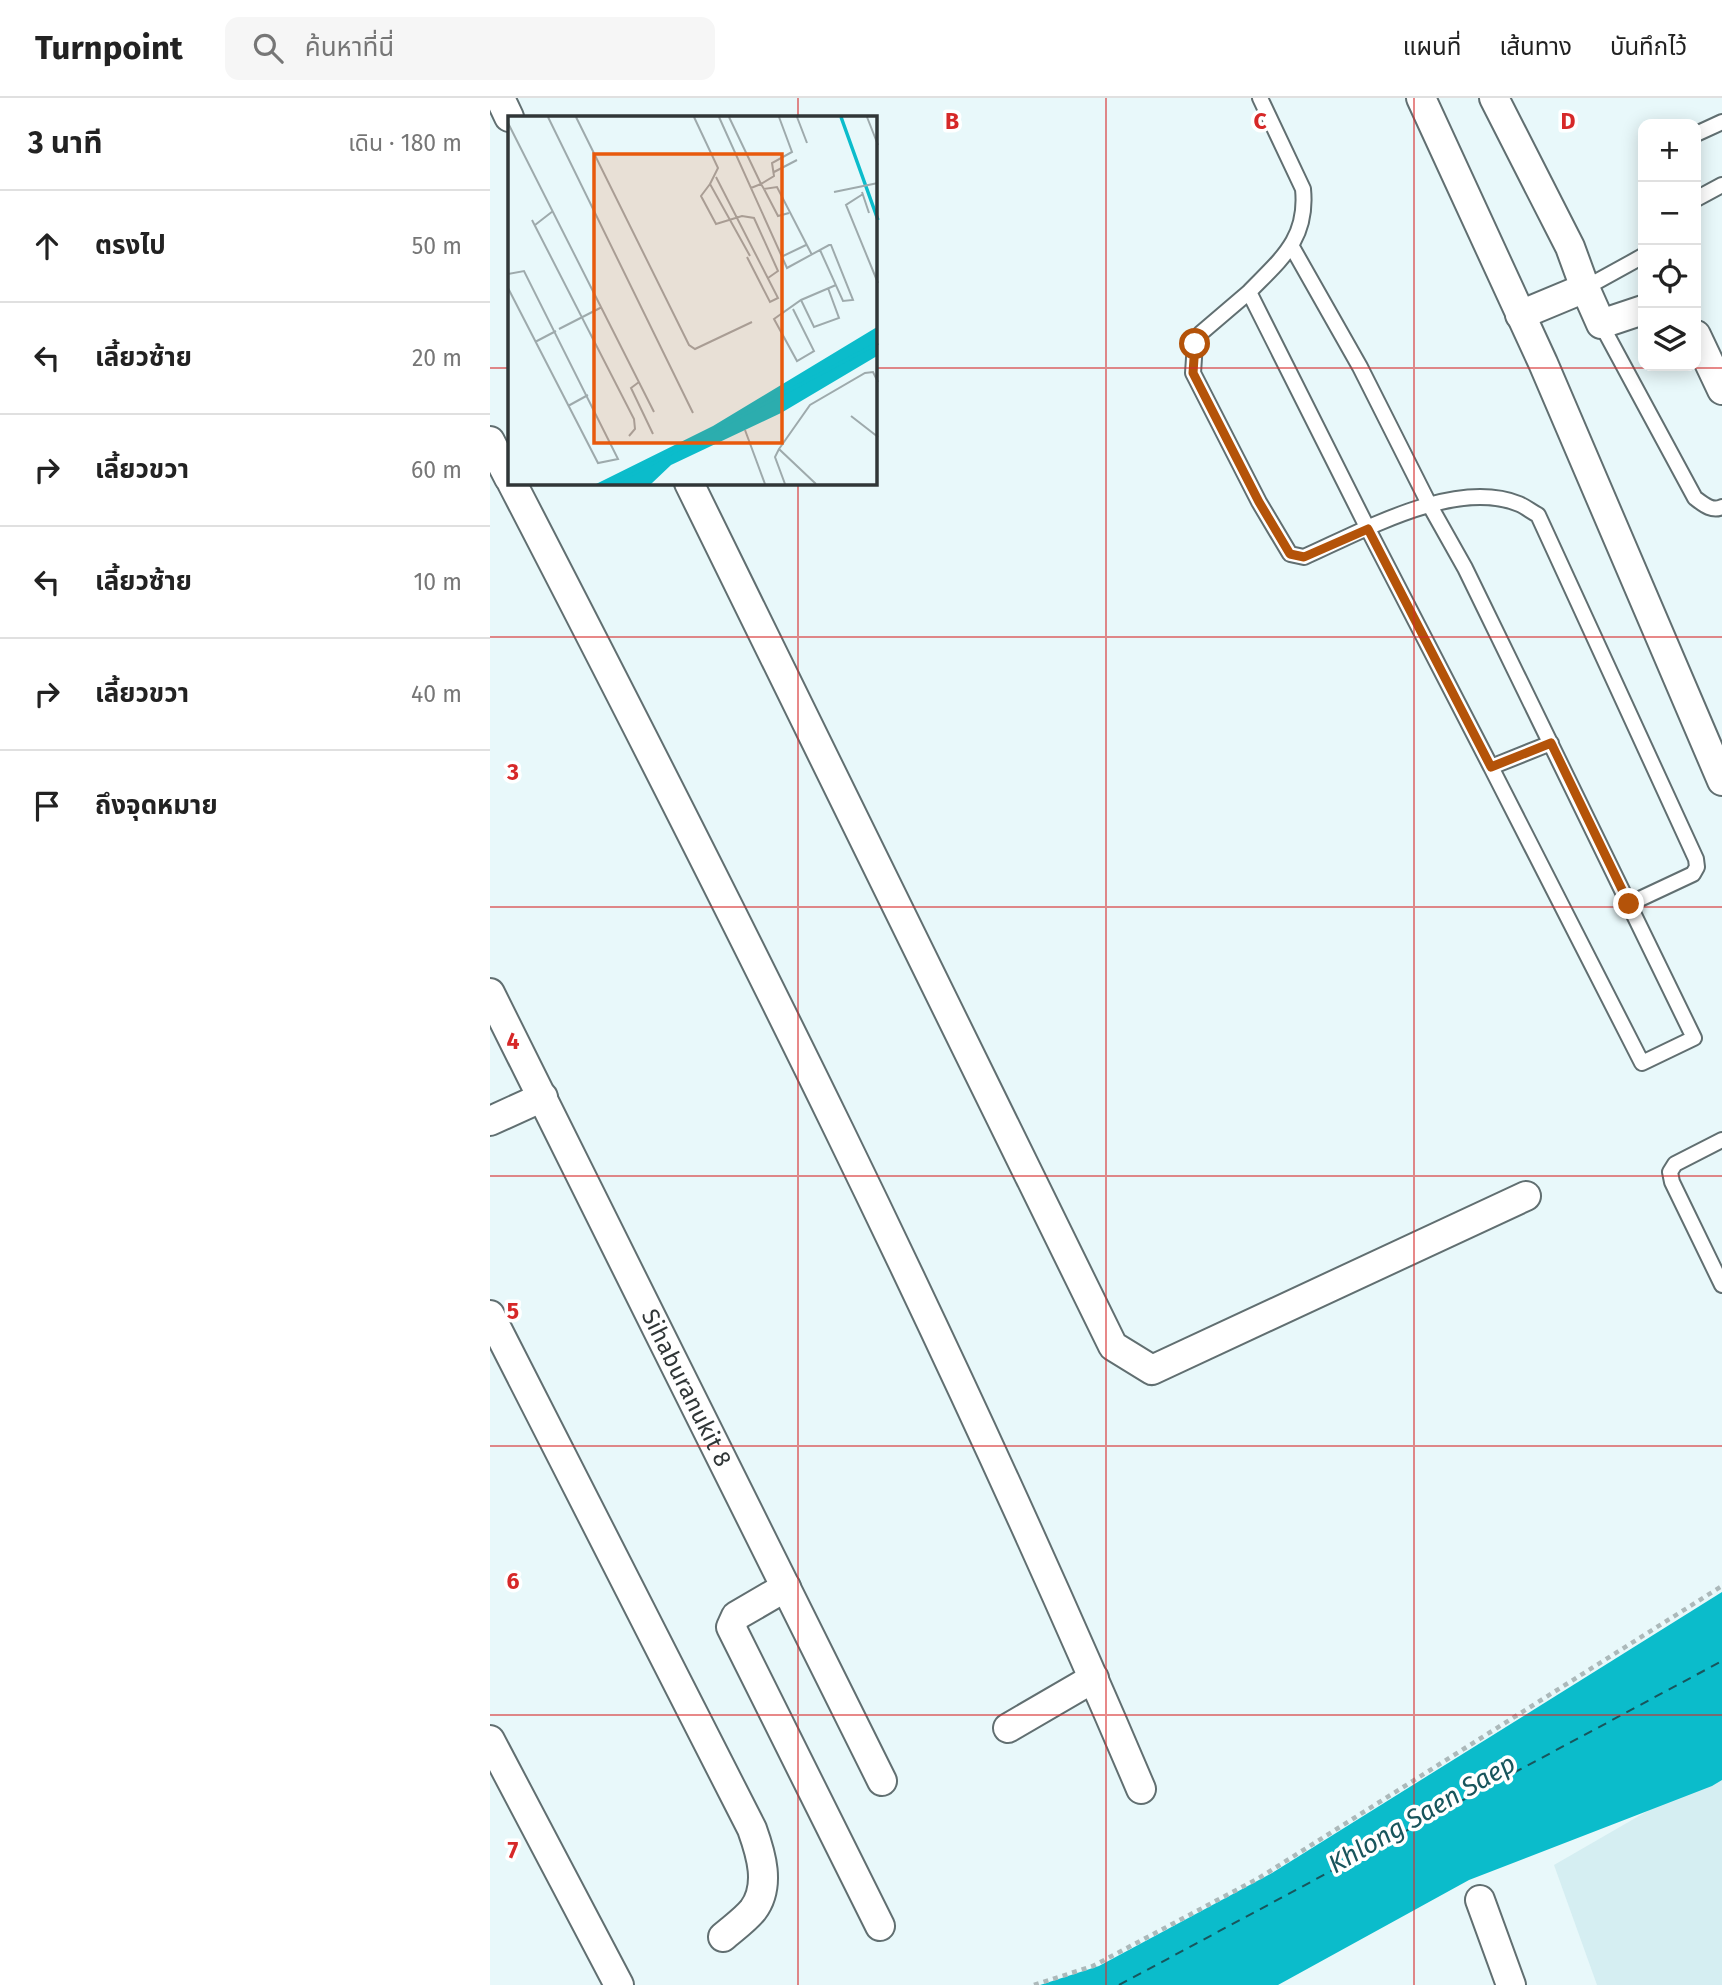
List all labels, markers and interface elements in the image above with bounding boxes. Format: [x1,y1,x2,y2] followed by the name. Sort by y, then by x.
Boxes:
[225,17,715,80] search box
[35,28,183,68] text: Turnpoint
[249,29,287,67] icon: search
[305,32,394,63] text: ค้นหาที่นี่
[1403,33,1461,61] text: แผนที่
[1499,33,1572,61] text: เส้นทาง
[1610,33,1687,61] text: บันทึกไว้
[945,107,959,135] text: B
[1253,107,1267,135] text: C
[1561,107,1576,135] text: D
[508,116,877,485] inset map
[1638,119,1701,371] map controls
[1638,119,1701,182] button: +
[28,125,102,161] text: 3 นาที
[348,129,462,157] text: เดิน · 180 m
[1638,182,1701,245] button: −
[28,227,66,265] icon: ahead
[95,230,166,261] text: ตรงไป
[412,232,462,260] text: 50 m
[1638,245,1701,308] button: locate
[1638,308,1701,371] button: layers
[1179,328,1210,359] route start
[28,339,66,377] icon: left
[95,342,192,373] text: เลี้ยวซ้าย
[412,344,462,372] text: 20 m
[28,451,66,489] icon: right
[95,454,189,485] text: เลี้ยวขวา
[411,456,462,484] text: 60 m
[28,563,66,601] icon: left
[95,566,192,597] text: เลี้ยวซ้าย
[413,568,462,596] text: 10 m
[28,675,66,713] icon: right
[95,678,189,709] text: เลี้ยวขวา
[411,680,462,708] text: 40 m
[506,758,519,786] text: 3
[28,787,66,825] icon: arrive
[95,790,218,821] text: ถึงจุดหมาย
[1613,888,1644,919] route end
[507,1027,520,1055] text: 4
[507,1297,519,1325] text: 5
[636,1305,737,1471] street label: Sihaburanukit 8
[507,1567,520,1595] text: 6
[1323,1748,1521,1880] water label: Khlong Saen Saep
[508,1836,519,1864] text: 7

